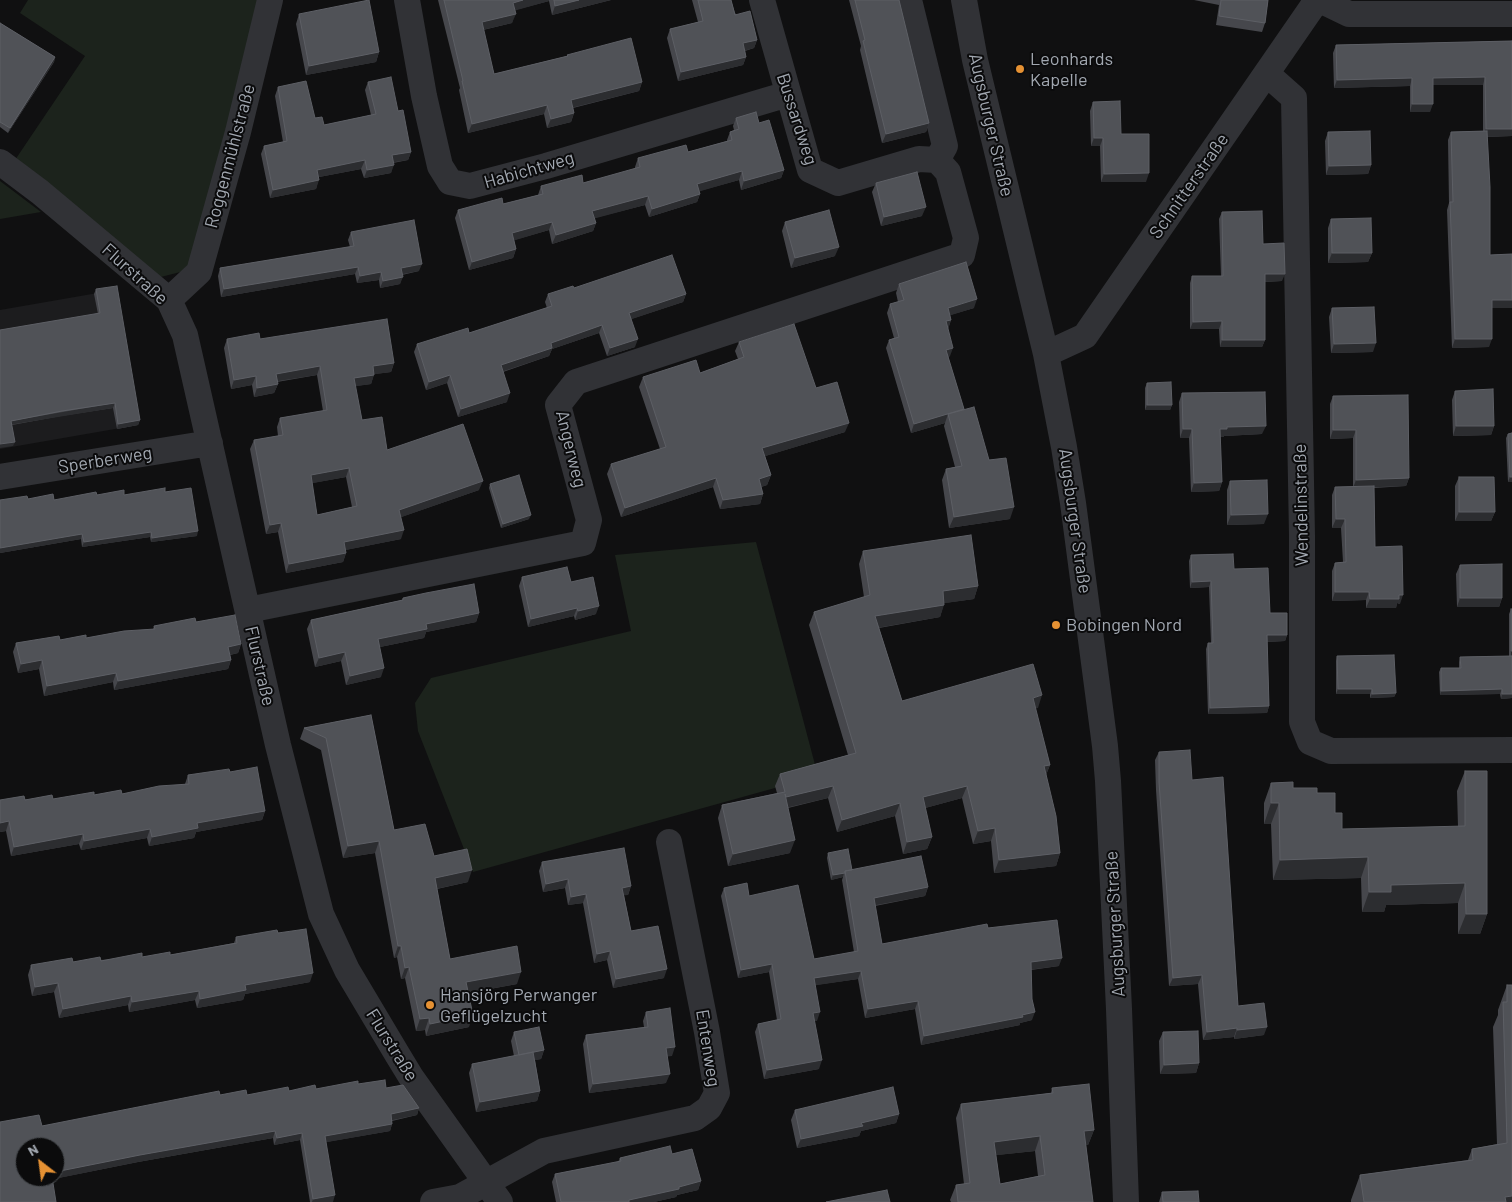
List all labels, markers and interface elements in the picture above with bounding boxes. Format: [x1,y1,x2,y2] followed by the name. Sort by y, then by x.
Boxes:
[1030,48,1113,90] place label: Leonhards Kapelle
[964,51,1018,199] street label: Augsburger Straße
[1014,63,1026,75] marker: Leonhards Kapelle
[772,70,822,168] street label: Bussardweg
[200,82,260,230] street label: Roggenmühlstraße
[1145,129,1233,243] street label: Schnitterstraße
[481,147,577,193] street label: Habichtweg
[98,239,172,309] street label: Flurstraße
[551,408,591,490] street label: Angerweg
[57,442,153,478] street label: Sperberweg
[1289,444,1313,566] street label: Wendelinstraße
[1054,447,1096,595] street label: Augsburger Straße
[1066,614,1182,636] place label: Bobingen Nord
[1050,619,1062,631] marker: Bobingen Nord
[240,624,280,708] street label: Flurstraße
[1100,850,1130,998] street label: Augsburger Straße
[440,984,597,1026] place label: Hansjörg Perwanger Geflügelzucht
[424,999,436,1011] marker: Hansjörg Perwanger Geflügelzucht
[361,1005,423,1085] street label: Flurstraße
[691,1008,725,1088] street label: Entenweg
[15,1137,65,1187] north arrow
[24,1140,41,1159] text: N

